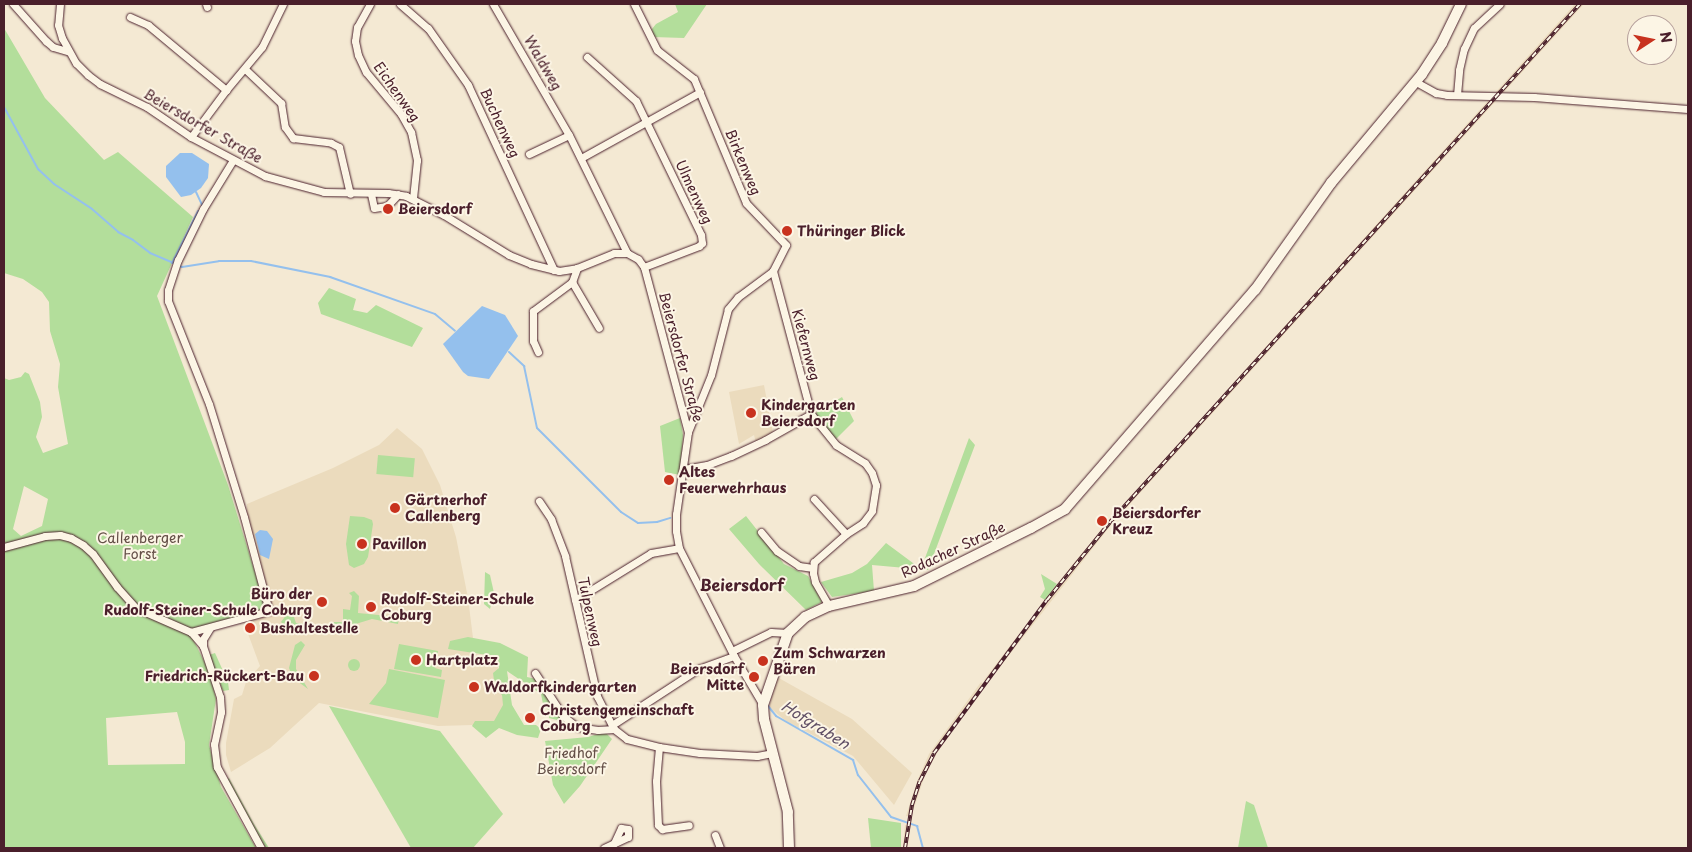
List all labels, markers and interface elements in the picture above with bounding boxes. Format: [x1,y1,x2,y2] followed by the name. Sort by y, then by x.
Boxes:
[1627,15,1677,65] north arrow
[1655,30,1678,45] text: N
[521,33,565,93] street label: Waldweg
[370,59,424,125] street label: Eichenweg
[141,85,265,167] street label: Beiersdorfer Straße
[477,86,523,160] street label: Buchenweg
[721,126,765,198] street label: Birkenweg
[672,157,716,227] street label: Ulmenweg
[398,201,472,217] place label: Beiersdorf
[382,203,394,215] marker: Beiersdorf
[797,223,906,239] place label: Thüringer Blick
[781,225,793,237] marker: Thüringer Blick
[656,290,706,424] street label: Beiersdorfer Straße
[788,307,824,383] street label: Kiefernweg
[761,397,855,430] place label: Kindergarten Beiersdorf
[745,407,757,419] marker: Kindergarten Beiersdorf
[679,464,786,497] place label: Altes Feuerwehrhaus
[663,474,675,486] marker: Altes Feuerwehrhaus
[405,492,486,524] place label: Gärtnerhof Callenberg
[389,502,401,514] marker: Gärtnerhof Callenberg
[1112,505,1201,538] place label: Beiersdorfer Kreuz
[1096,515,1108,527] marker: Beiersdorfer Kreuz
[898,518,1008,582] street label: Rodacher Straße
[97,530,183,562] park label: Callenberger Forst
[372,536,427,552] place label: Pavillon
[356,538,368,550] marker: Pavillon
[700,574,784,594] district label: Beiersdorf
[574,575,606,649] street label: Tulpenweg
[104,586,312,618] place label: Büro der Rudolf-Steiner-Schule Coburg
[381,591,534,624] place label: Rudolf-Steiner-Schule Coburg
[316,596,328,608] marker: Büro der Rudolf-Steiner-Schule Coburg
[365,601,377,613] marker: Rudolf-Steiner-Schule Coburg
[260,620,358,636] place label: Bushaltestelle
[244,622,256,634] marker: Bushaltestelle
[773,645,885,678] place label: Zum Schwarzen Bären
[426,652,498,668] place label: Hartplatz
[410,654,422,666] marker: Hartplatz
[757,655,769,667] marker: Zum Schwarzen Bären
[670,661,744,694] place label: Beiersdorf Mitte
[145,668,304,684] place label: Friedrich-Rückert-Bau
[308,670,320,682] marker: Friedrich-Rückert-Bau
[748,671,760,683] marker: Beiersdorf Mitte
[484,679,637,695] place label: Waldorfkindergarten
[468,681,480,693] marker: Waldorfkindergarten
[779,696,853,752] water label: Hofgraben
[540,702,694,734] place label: Christengemeinschaft Coburg
[524,712,536,724] marker: Christengemeinschaft Coburg
[536,745,606,778] park label: Friedhof Beiersdorf

